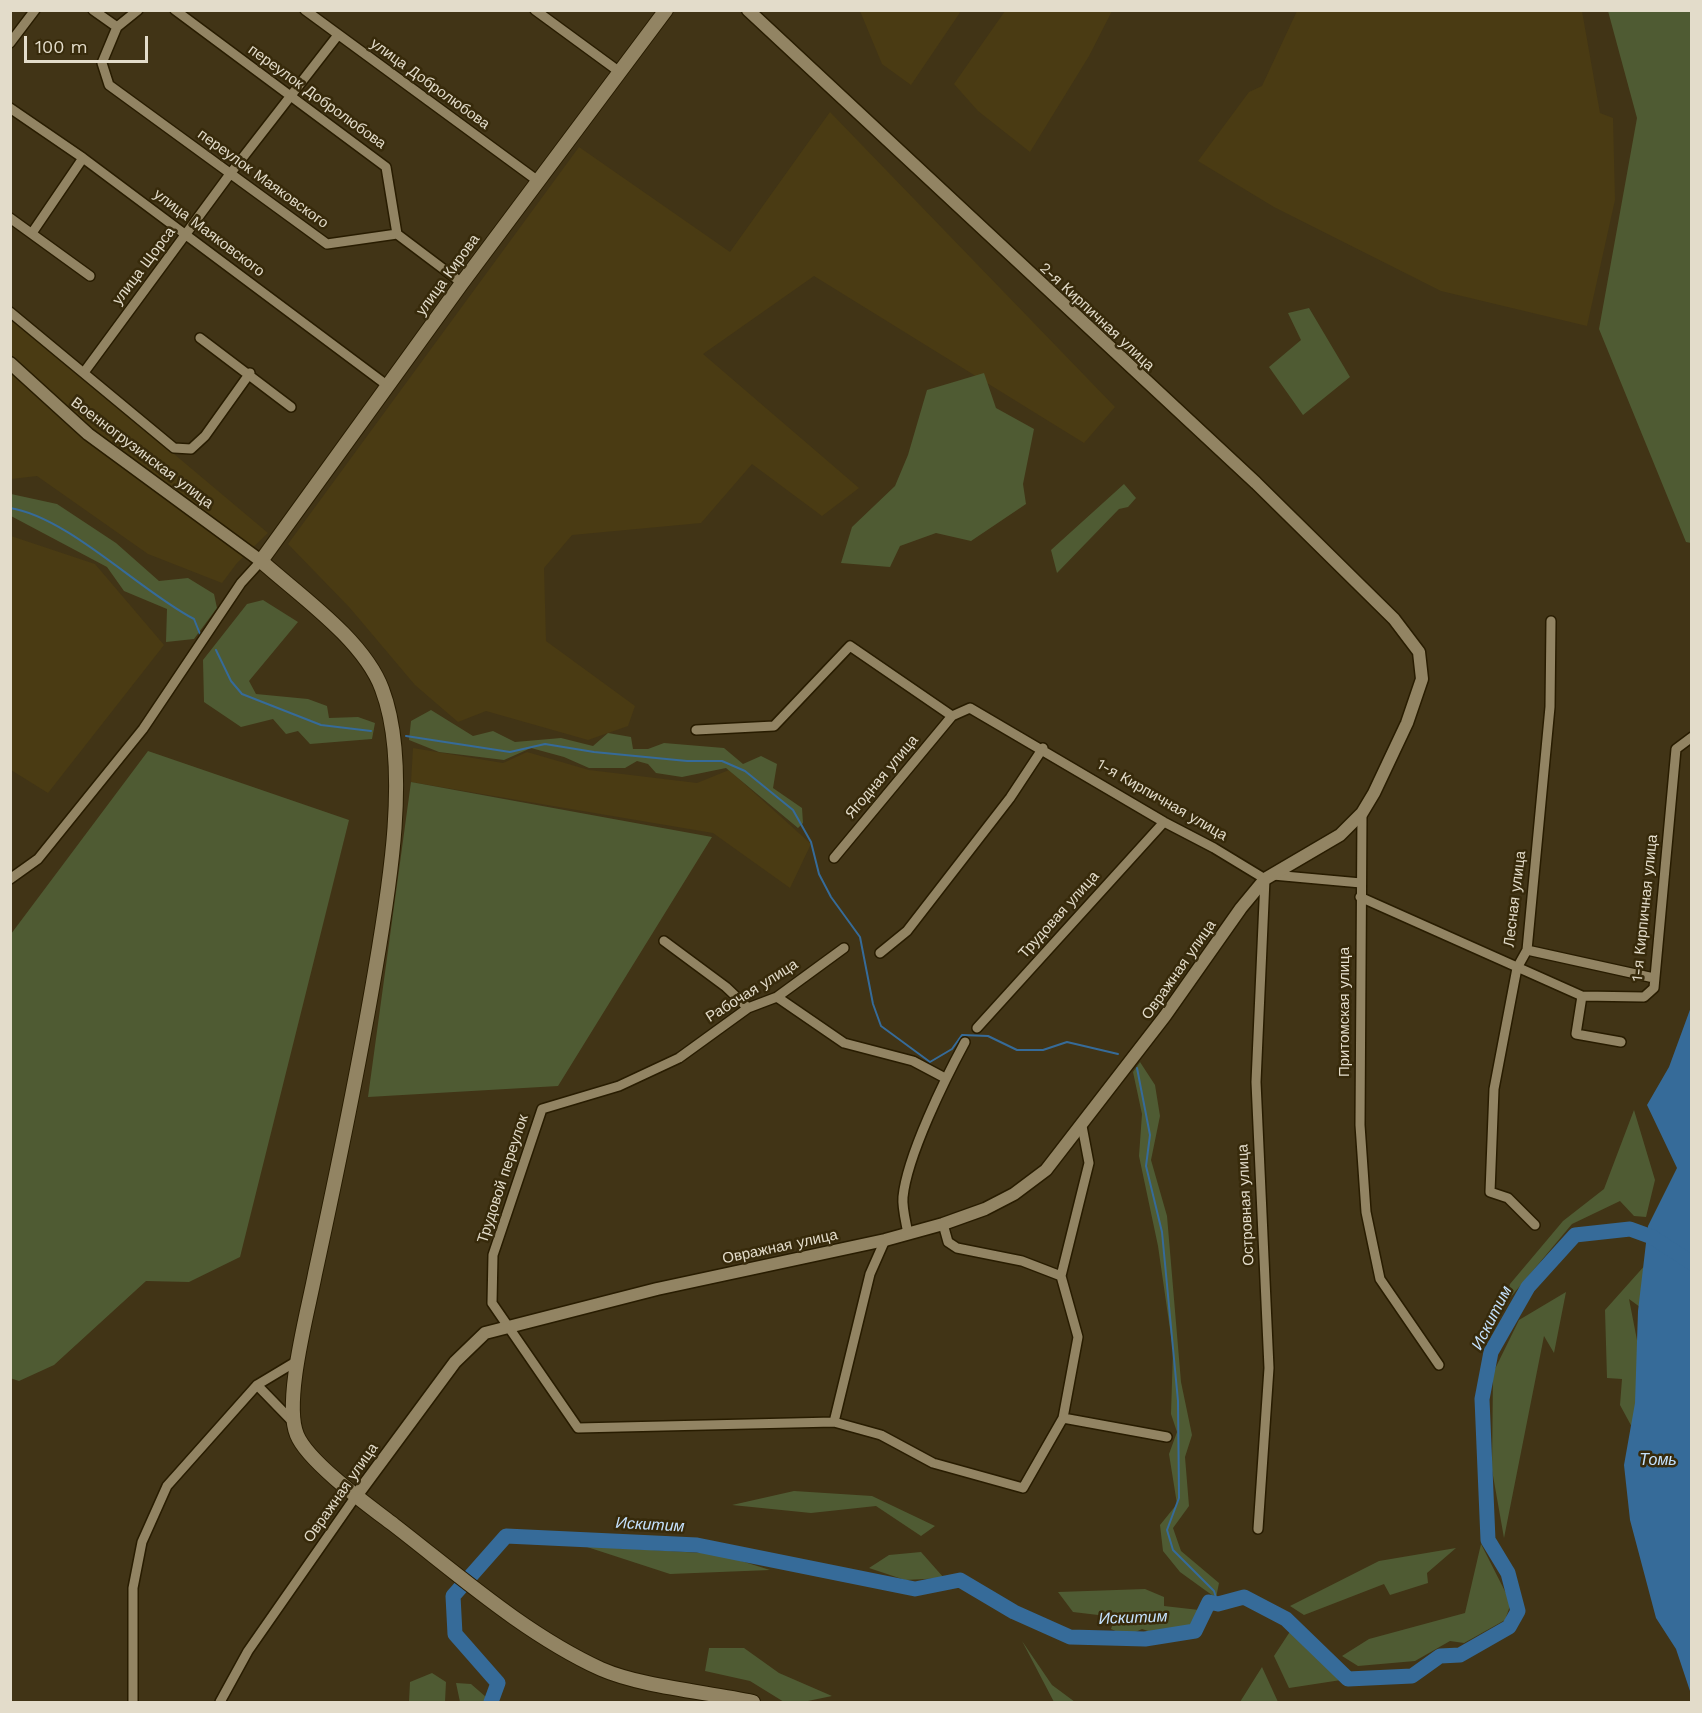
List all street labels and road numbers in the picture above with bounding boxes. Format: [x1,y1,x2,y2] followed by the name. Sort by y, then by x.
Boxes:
[367,35,493,133] street label: улица Добролюбова
[245,41,389,153] street label: переулок Добролюбова
[194,126,332,232] street label: переулок Маяковского
[150,185,268,281] street label: улица Маяковского
[109,223,179,309] street label: улица Щорса
[412,231,484,319] street label: улица Кирова
[1036,259,1158,375] street label: 2-я Кирпичная улица
[67,394,217,512] street label: Военногрузинская улица
[842,731,922,823] street label: Ягодная улица
[1094,755,1230,845] street label: 1-я Кирпичная улица
[1628,834,1662,982] street label: 1-я Кирпичная улица
[1500,850,1530,948] street label: Лесная улица
[1015,868,1103,962] street label: Трудовая улица
[1138,917,1220,1023] street label: Овражная улица
[1336,947,1354,1077] street label: Притомская улица
[703,956,801,1026] street label: Рабочая улица
[474,1112,532,1246] street label: Трудовой переулок
[1234,1144,1258,1266] street label: Островная улица
[721,1226,839,1268] street label: Овражная улица
[300,1440,382,1546] street label: Овражная улица

